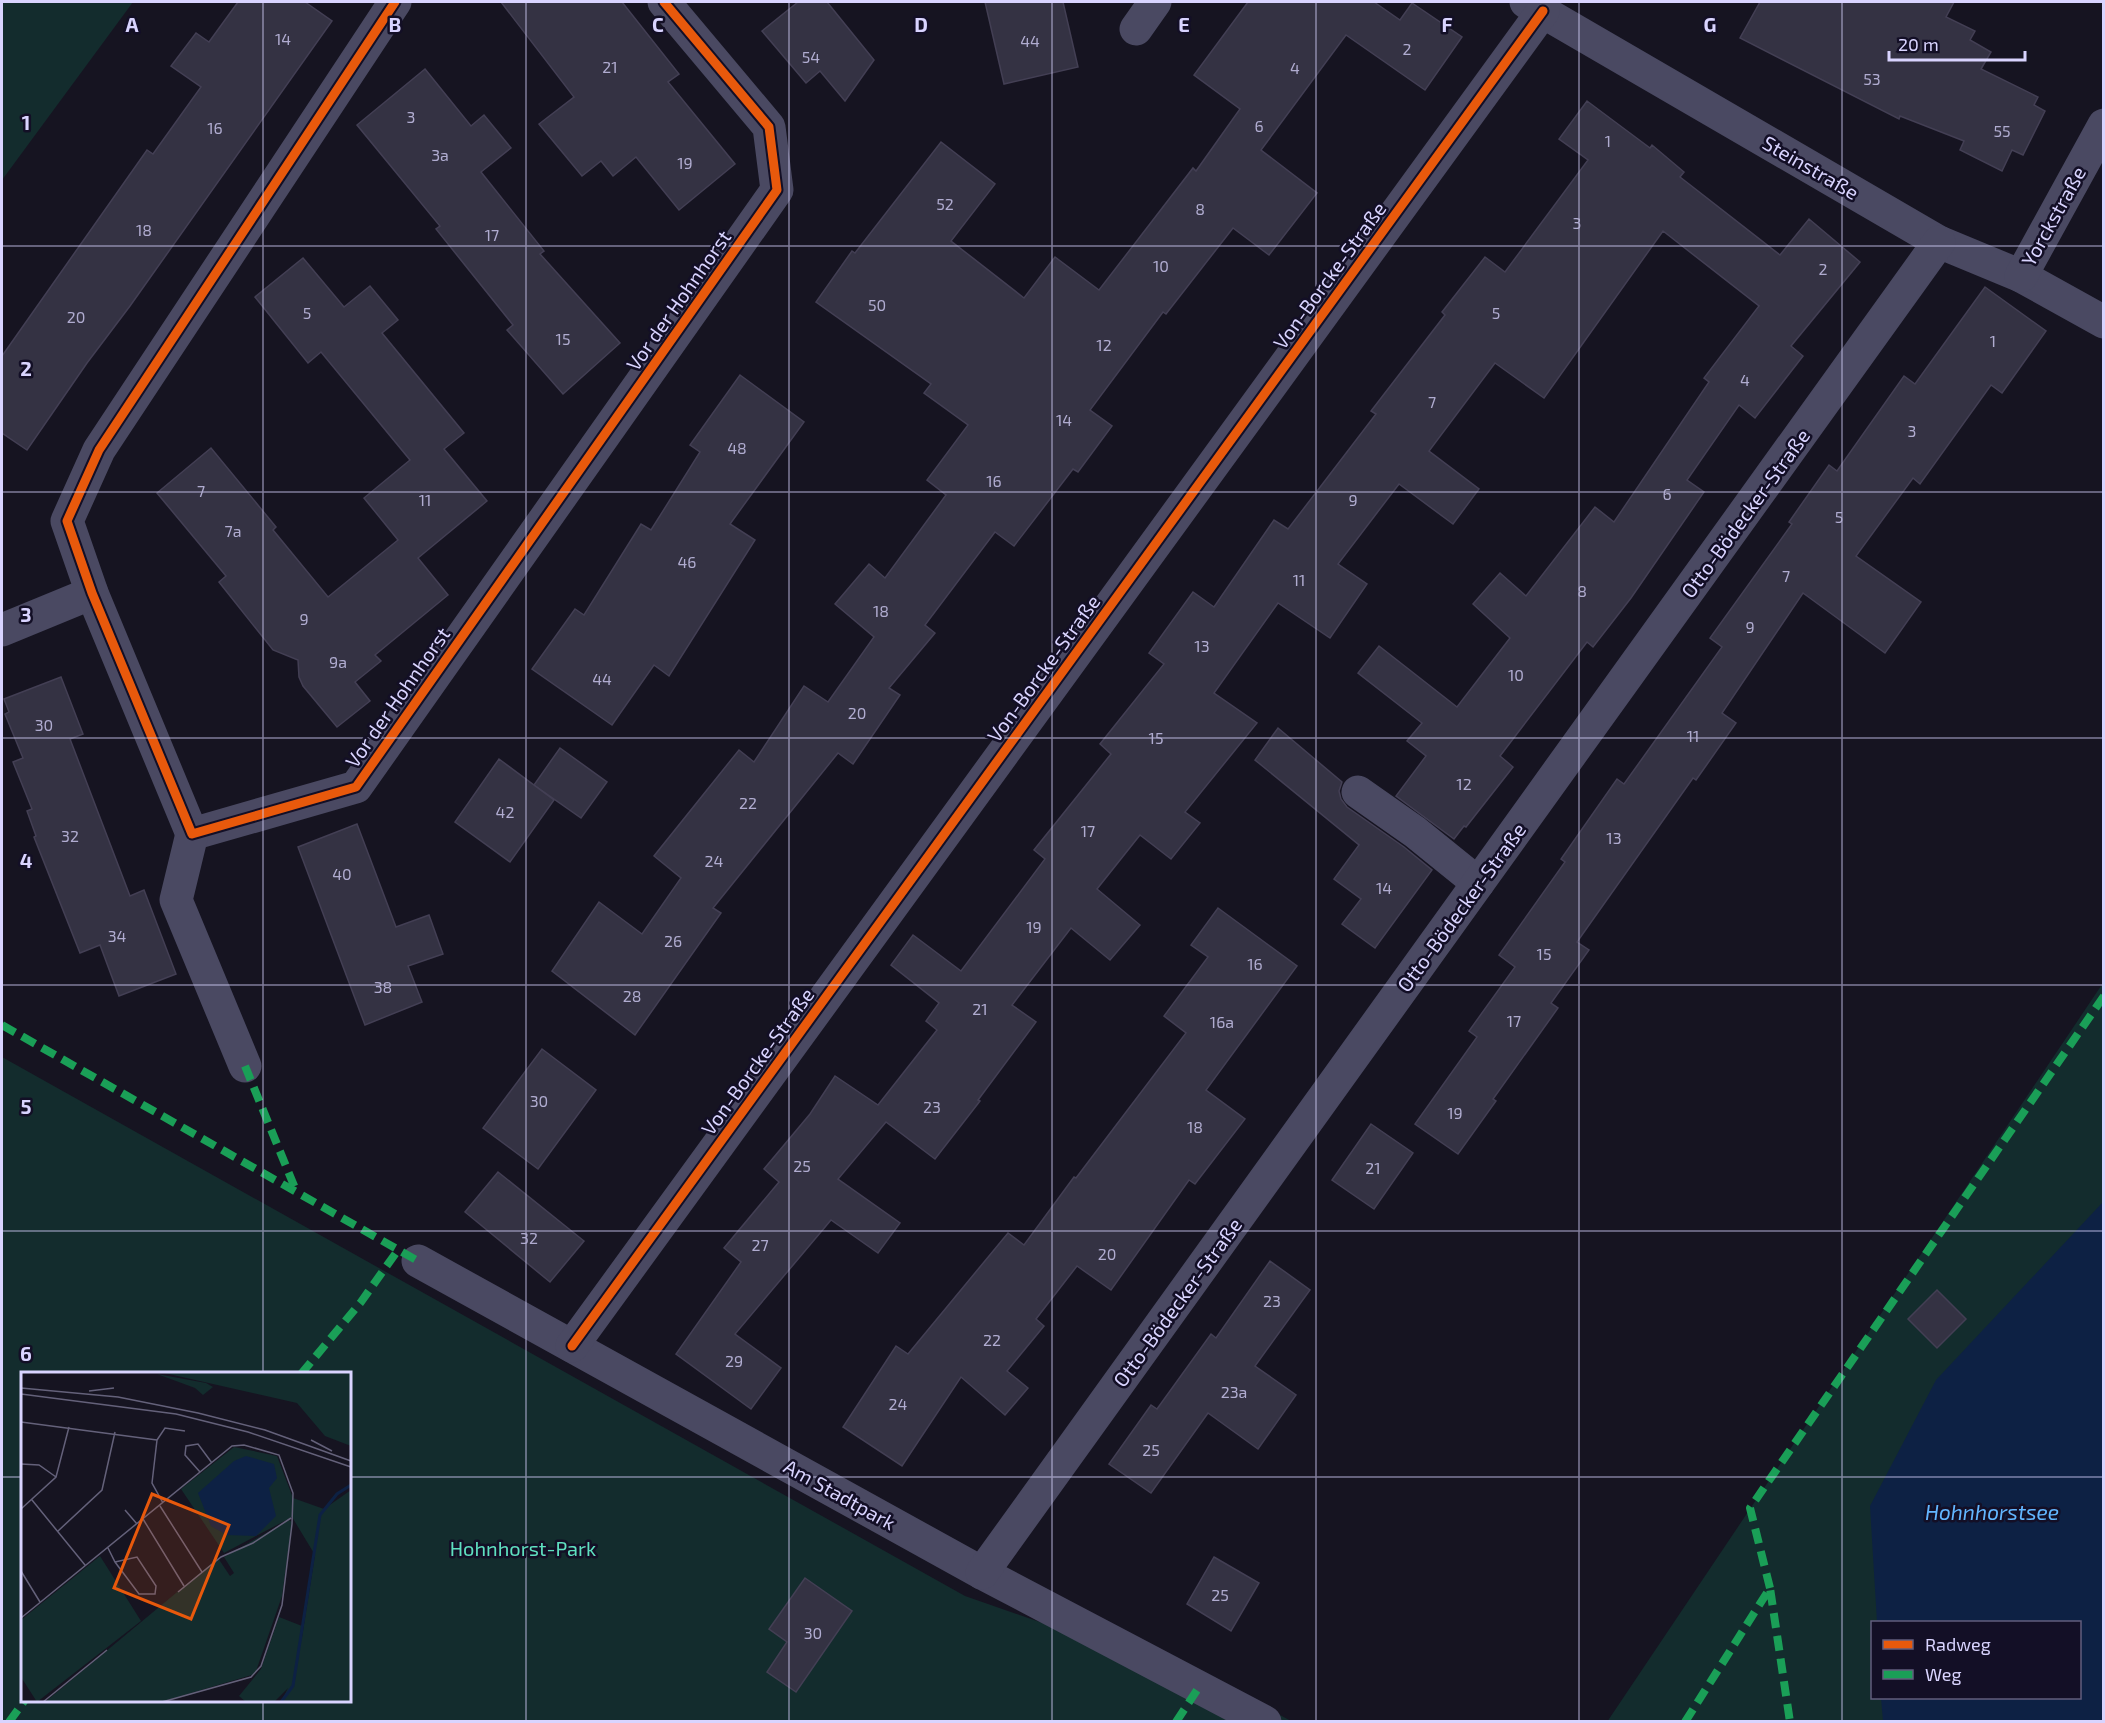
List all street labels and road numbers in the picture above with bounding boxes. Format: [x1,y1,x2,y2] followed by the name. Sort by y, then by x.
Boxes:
[1759,130,1863,204] street label: Steinstraße
[2016,162,2090,270] street label: Yorckstraße
[1268,197,1390,353] street label: Von-Borcke-Straße
[621,225,736,375] street label: Vor der Hohnhorst
[1676,424,1814,602] street label: Otto-Bödecker-Straße
[982,590,1104,746] street label: Von-Borcke-Straße
[340,622,455,772] street label: Vor der Hohnhorst
[1392,818,1530,996] street label: Otto-Bödecker-Straße
[696,983,818,1139] street label: Von-Borcke-Straße
[1108,1213,1246,1391] street label: Otto-Bödecker-Straße
[780,1453,900,1535] street label: Am Stadtpark

